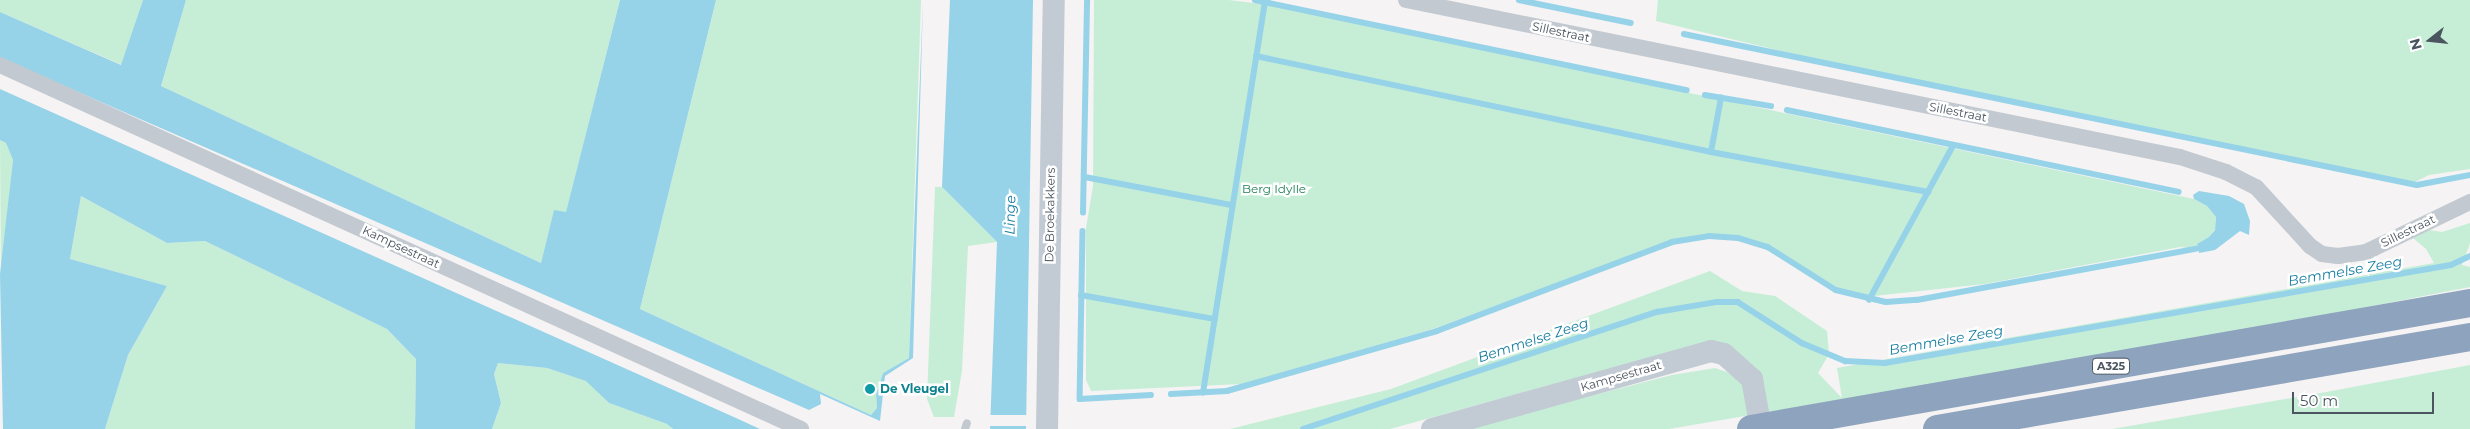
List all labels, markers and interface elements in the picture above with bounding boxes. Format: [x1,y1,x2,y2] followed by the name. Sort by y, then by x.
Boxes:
[2405,15,2455,65] north arrow
[1531,19,1591,45] street label: Sillestraat
[2405,36,2426,52] text: N
[1928,99,1988,125] street label: Sillestraat
[1042,167,1058,263] street label: De Broekakkers
[1242,182,1306,196] park label: Berg Idylle
[1001,195,1019,235] water label: Linge
[2379,212,2437,250] street label: Sillestraat
[360,223,442,271] street label: Kampsestraat
[2287,253,2403,289] water label: Bemmelse Zeeg
[1476,314,1590,366] water label: Bemmelse Zeeg
[1888,322,2004,358] water label: Bemmelse Zeeg
[1579,358,1663,394] street label: Kampsestraat
[2091,358,2131,374] road number: A325
[880,382,949,396] place label: De Vleugel
[2295,382,2438,414] scale bar
[864,383,876,395] marker: De Vleugel
[2300,391,2338,410] text: 50 m

